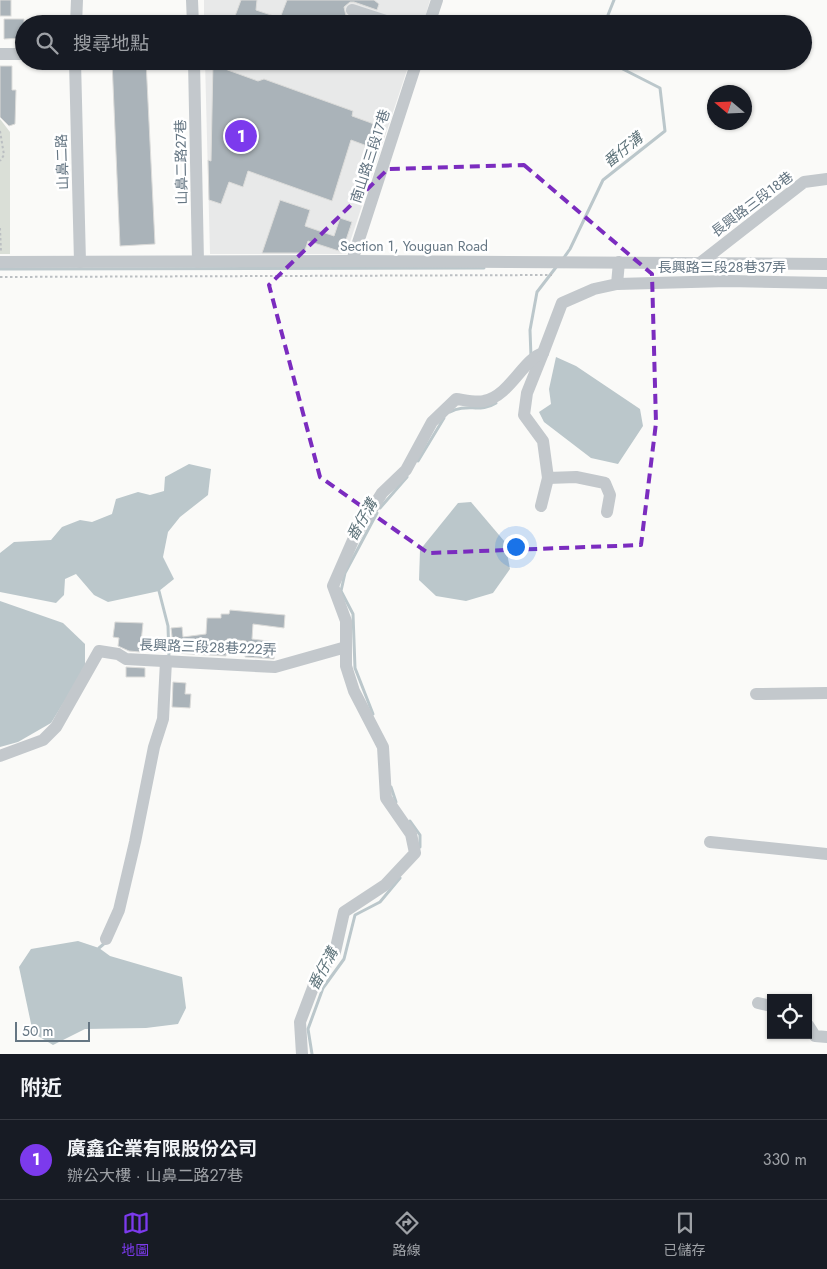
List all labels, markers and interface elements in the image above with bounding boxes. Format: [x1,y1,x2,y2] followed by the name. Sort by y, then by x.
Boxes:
[15,15,812,70] search box
[33,29,61,57] icon: search
[73,30,149,57] text: 搜尋地點
[707,85,752,130] north arrow
[345,106,395,206] street label: 南山路三段17巷
[225,117,257,155] pin: 1
[170,119,192,205] street label: 山鼻二路27巷
[599,126,649,173] water label: 番仔溝
[51,134,73,190] street label: 山鼻二路
[707,167,797,241] street label: 長興路三段18巷
[340,236,488,256] street label: Section 1, Youguan Road
[658,257,786,277] street label: 長興路三段28巷37弄
[341,493,384,545] water label: 番仔溝
[503,534,529,560] your location
[139,635,277,659] street label: 長興路三段28巷222弄
[303,942,344,994] water label: 番仔溝
[767,994,812,1039] map controls
[767,994,812,1039] button: locate
[15,1019,90,1042] scale bar
[22,1021,53,1041] text: 50 m
[20,1073,62,1103] text: 附近
[67,1135,257,1162] text: 廣鑫企業有限股份公司
[32,1148,40,1171] text: 1
[763,1148,807,1171] text: 330 m
[67,1164,243,1187] text: 辦公大樓 · 山鼻二路27巷
[122,1209,150,1260] tab: 地圖
[393,1209,421,1260] tab: 路線
[664,1209,706,1260] tab: 已儲存

